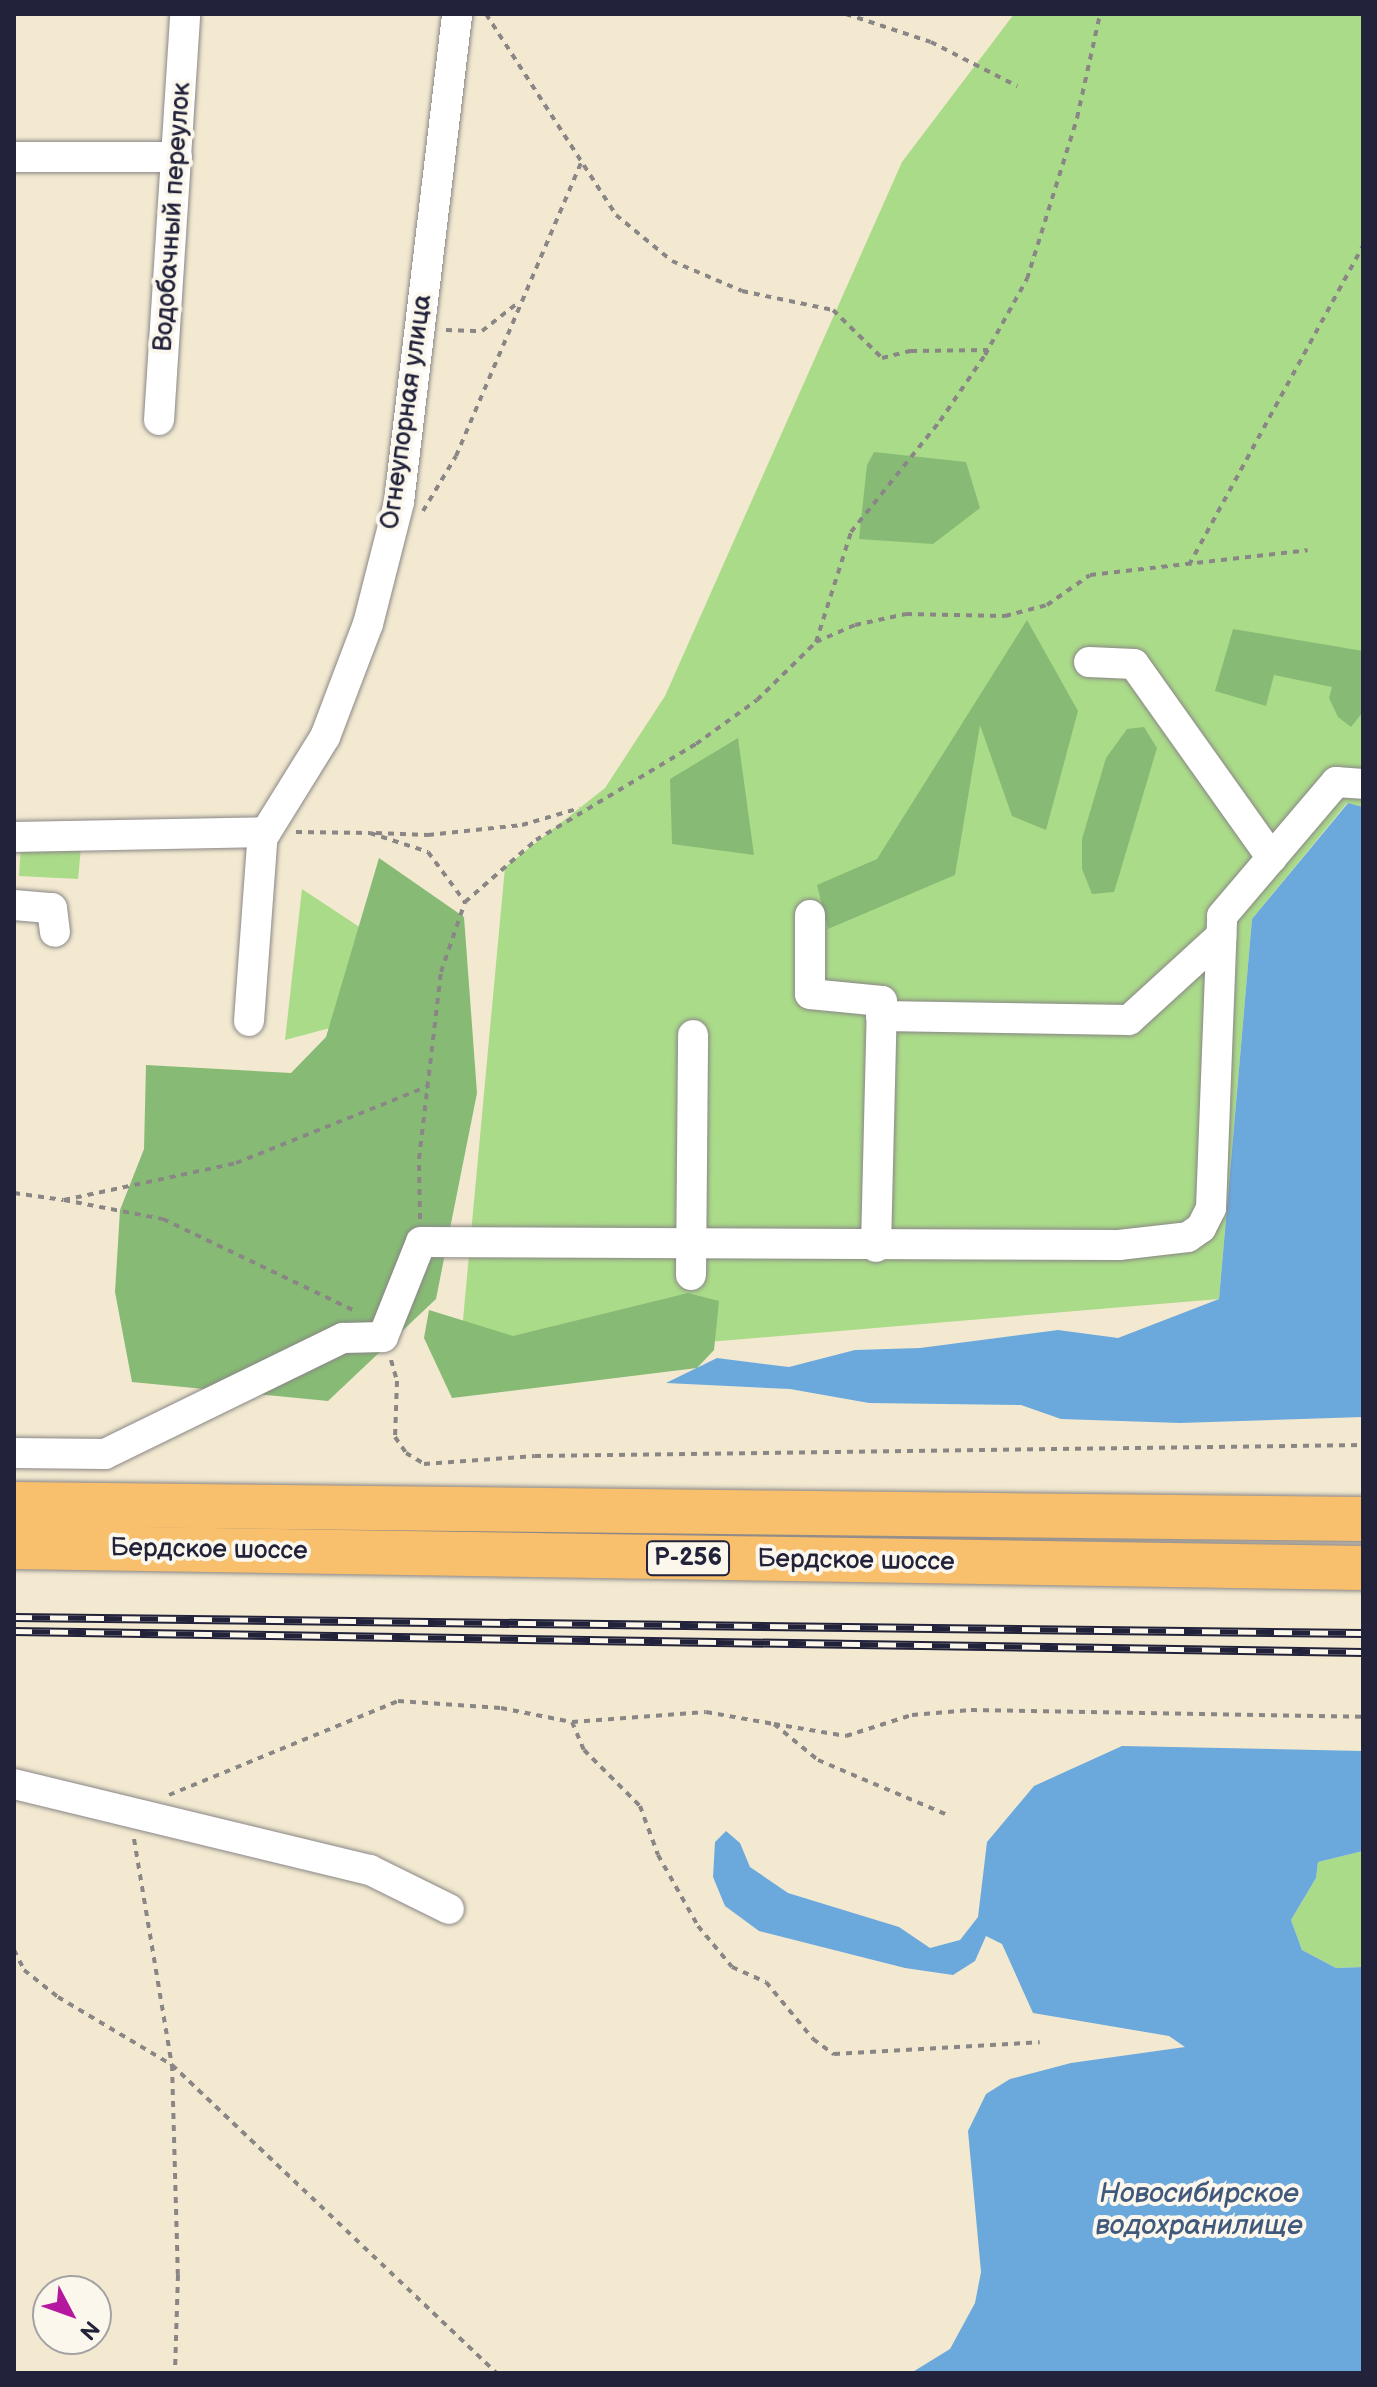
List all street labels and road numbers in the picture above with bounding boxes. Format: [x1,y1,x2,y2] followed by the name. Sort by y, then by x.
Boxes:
[148,81,198,353] street label: Водобачный переулок
[375,293,439,531] street label: Огнеупорная улица
[110,1533,308,1567] street label: Бердское шоссе
[646,1538,730,1578] road number: Р-256
[757,1544,955,1578] street label: Бердское шоссе

